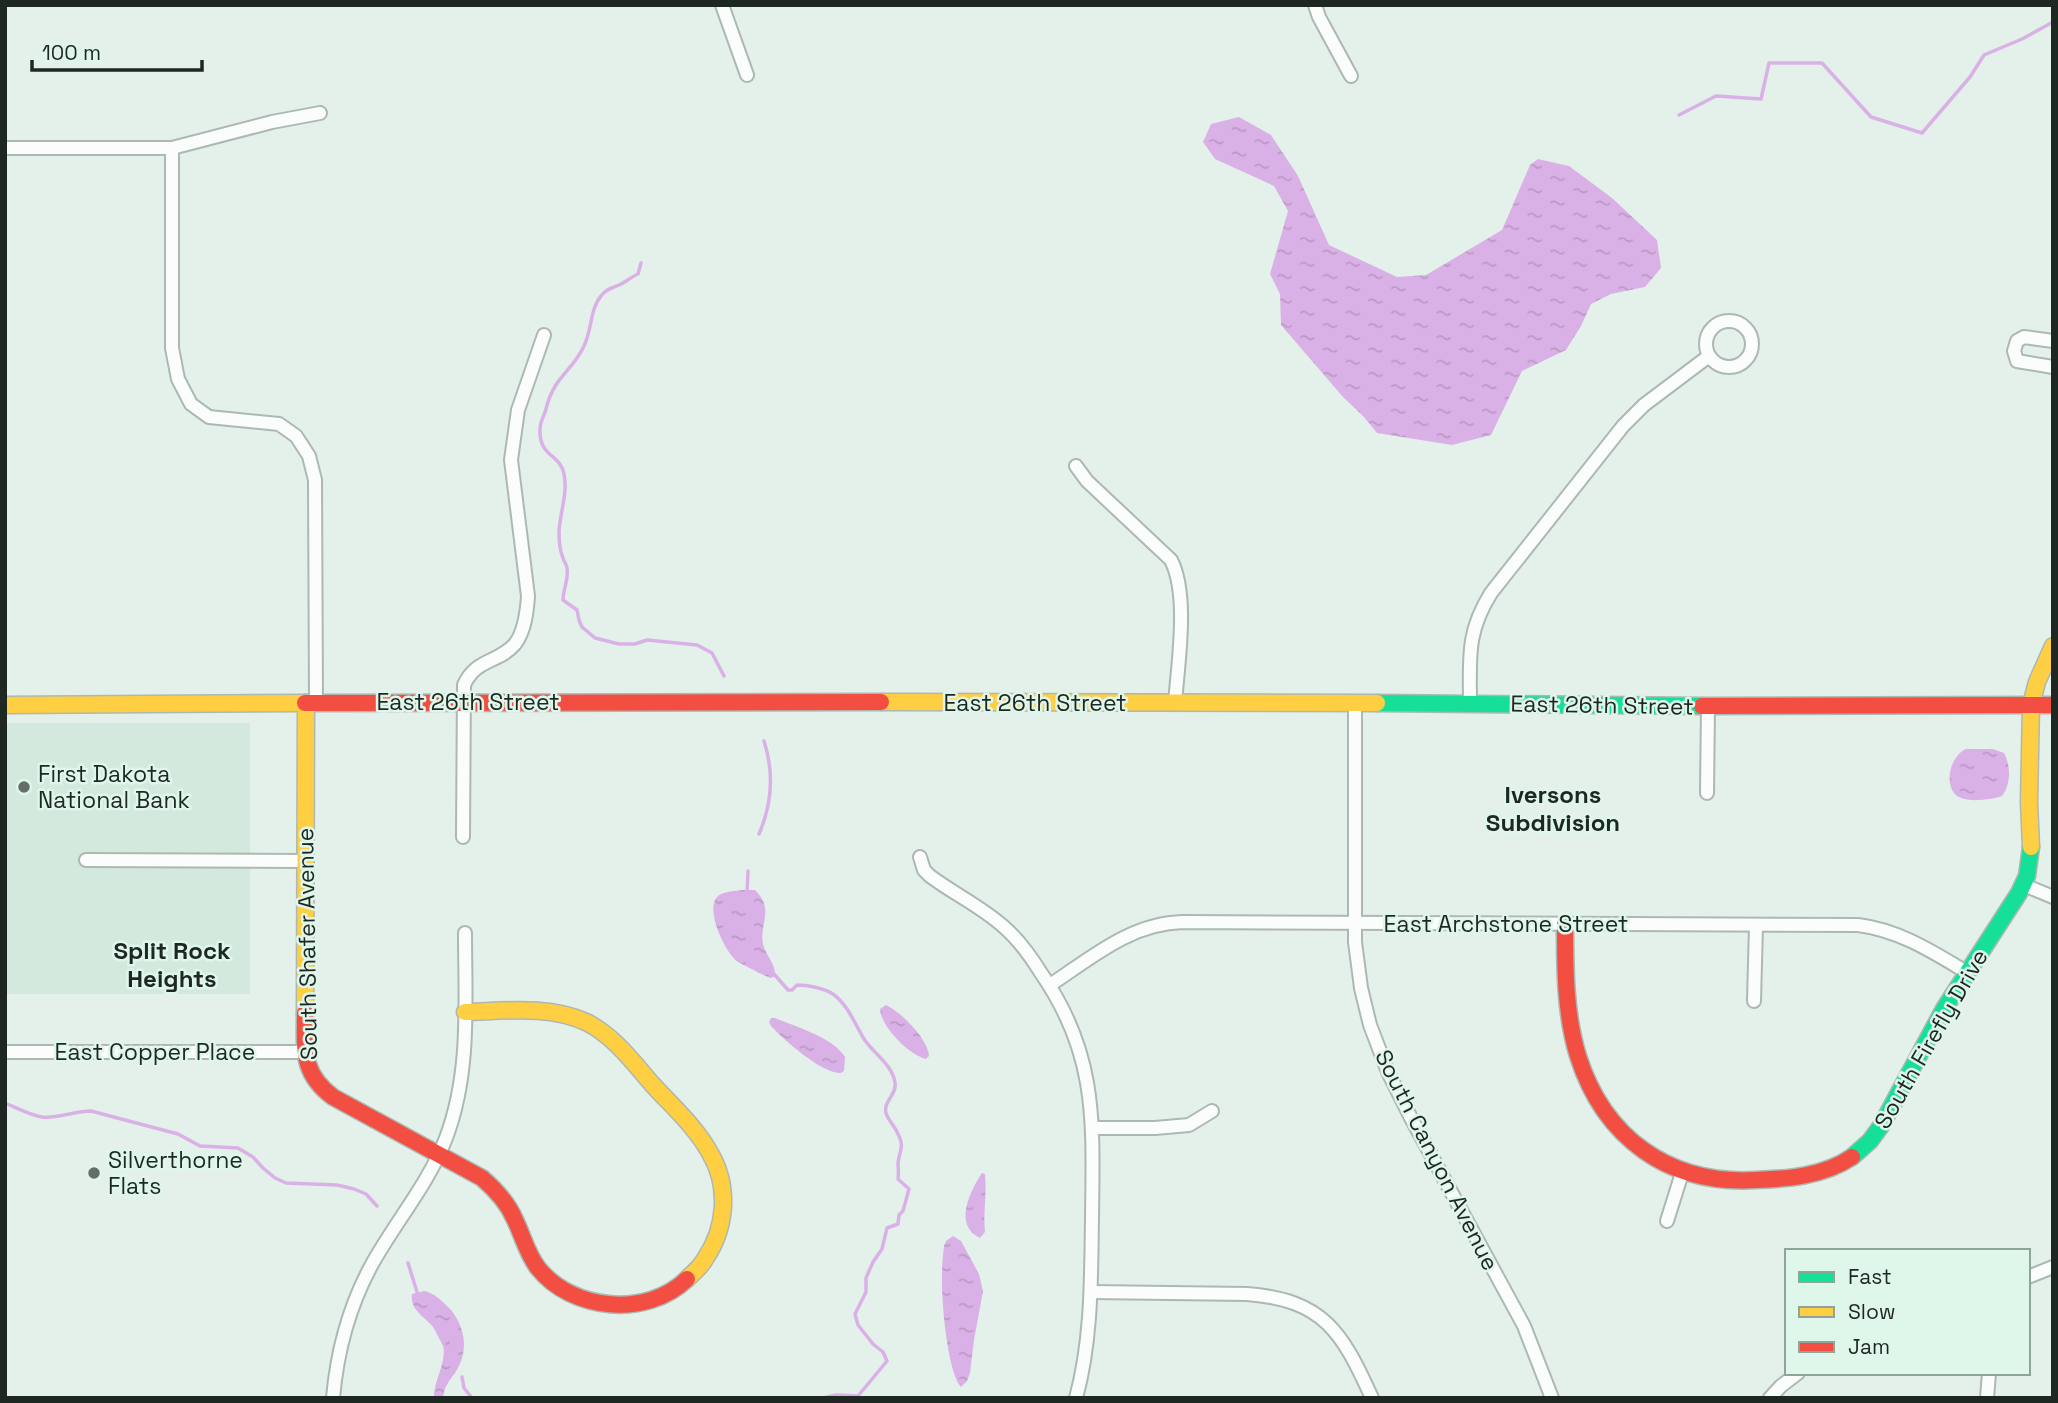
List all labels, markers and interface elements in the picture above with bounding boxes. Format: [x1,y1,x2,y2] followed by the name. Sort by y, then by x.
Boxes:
[32,28,201,72] scale bar
[42,39,101,66] text: 100 m
[376,687,560,717] street label: East 26th Street
[943,688,1127,718] street label: East 26th Street
[1510,688,1694,722] street label: East 26th Street
[38,759,190,815] place label: First Dakota National Bank
[16,779,32,795] marker: First Dakota National Bank
[1486,779,1620,838] district label: Iversons Subdivision
[290,828,324,1060] street label: South Shafer Avenue
[1384,909,1628,939] street label: East Archstone Street
[113,935,231,994] district label: Split Rock Heights
[1867,944,1995,1134] street label: South Firefly Drive
[55,1037,255,1067] street label: East Copper Place
[1368,1044,1506,1276] street label: South Canyon Avenue
[108,1145,243,1201] place label: Silverthorne Flats
[86,1165,102,1181] marker: Silverthorne Flats
[1785,1249,2030,1375] legend
[1848,1263,1892,1290] text: Fast
[1848,1298,1896,1325] text: Slow
[1848,1333,1890,1360] text: Jam

